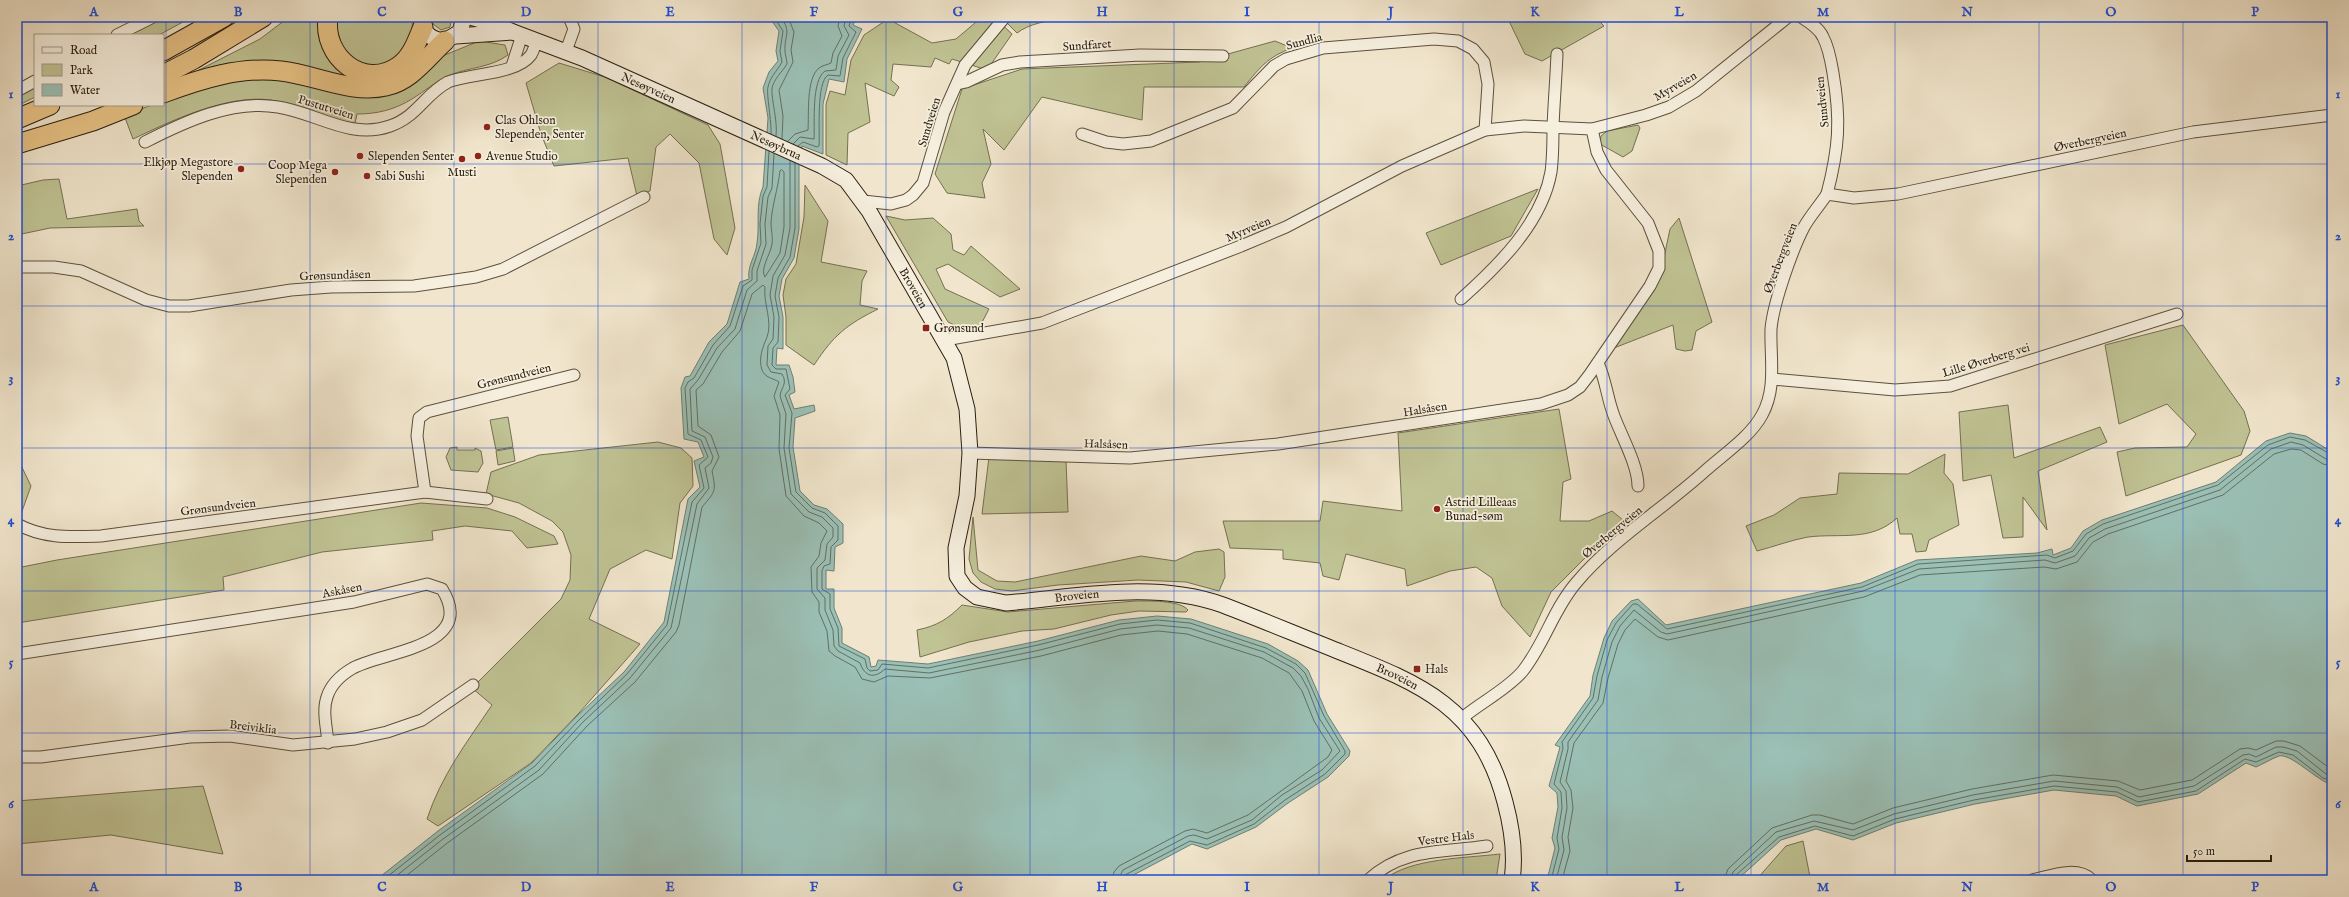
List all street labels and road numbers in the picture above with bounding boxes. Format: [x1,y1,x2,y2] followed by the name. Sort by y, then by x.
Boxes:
[1284,29,1325,53] street label: Sundlia
[1062,36,1112,55] street label: Sundfaret
[1651,68,1700,105] street label: Myrveien
[618,70,678,107] street label: Nesøyveien
[1812,75,1833,128] street label: Sundveien
[296,92,356,123] street label: Pustutveien
[915,95,944,149] street label: Sundveien
[2052,125,2128,156] street label: Øverbergveien
[748,128,804,164] street label: Nesøybrua
[1224,213,1273,246] street label: Myrveien
[1760,220,1801,295] street label: Øverbergveien
[895,265,931,312] street label: Broveien
[299,267,372,284] street label: Grønsundåsen
[1940,340,2032,381] street label: Lille Øverberg vei
[476,360,553,393] street label: Grønsundveien
[1402,399,1449,420] street label: Halsåsen
[1084,436,1129,453] street label: Halsåsen
[180,495,257,520] street label: Grønsundveien
[1579,502,1646,562] street label: Øverbergveien
[320,579,364,602] street label: Askåsen
[1054,586,1100,606] street label: Broveien
[1374,661,1421,694] street label: Broveien
[228,717,278,738] street label: Breiviklia
[1416,828,1475,850] street label: Vestre Hals

